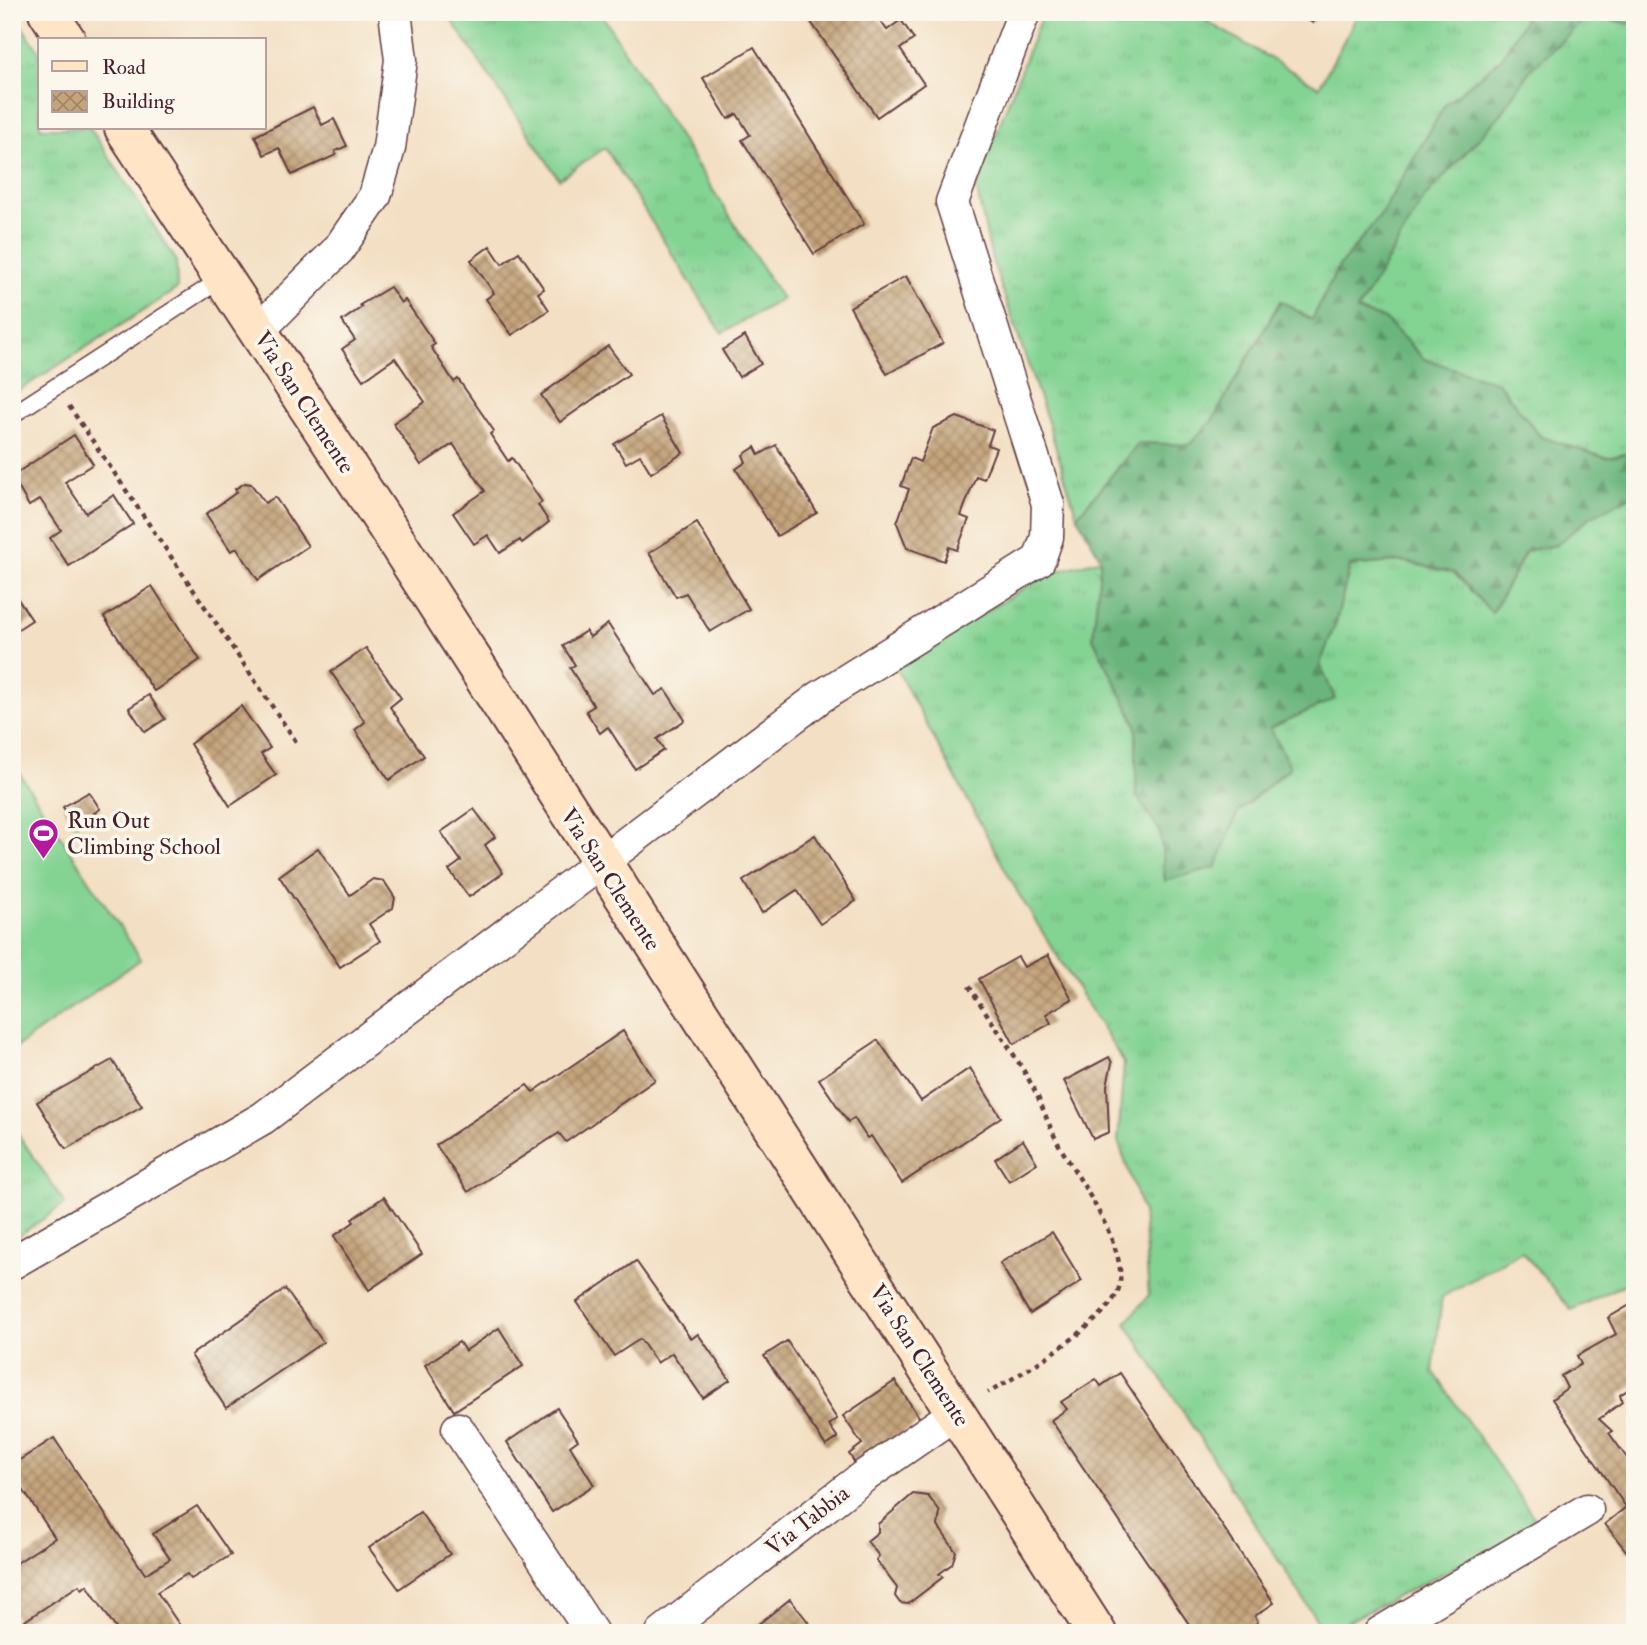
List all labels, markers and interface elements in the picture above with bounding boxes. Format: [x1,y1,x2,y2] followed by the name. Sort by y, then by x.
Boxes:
[38,38,266,130] legend
[102,54,147,81] text: Road
[102,88,175,115] text: Building
[248,326,362,479] street label: Via San Clemente
[554,803,668,956] street label: Via San Clemente
[67,806,221,861] place label: Run Out Climbing School
[27,816,61,860] sports icon: Run Out Climbing School
[863,1279,977,1432] street label: Via San Clemente
[760,1478,856,1562] street label: Via Tabbia

